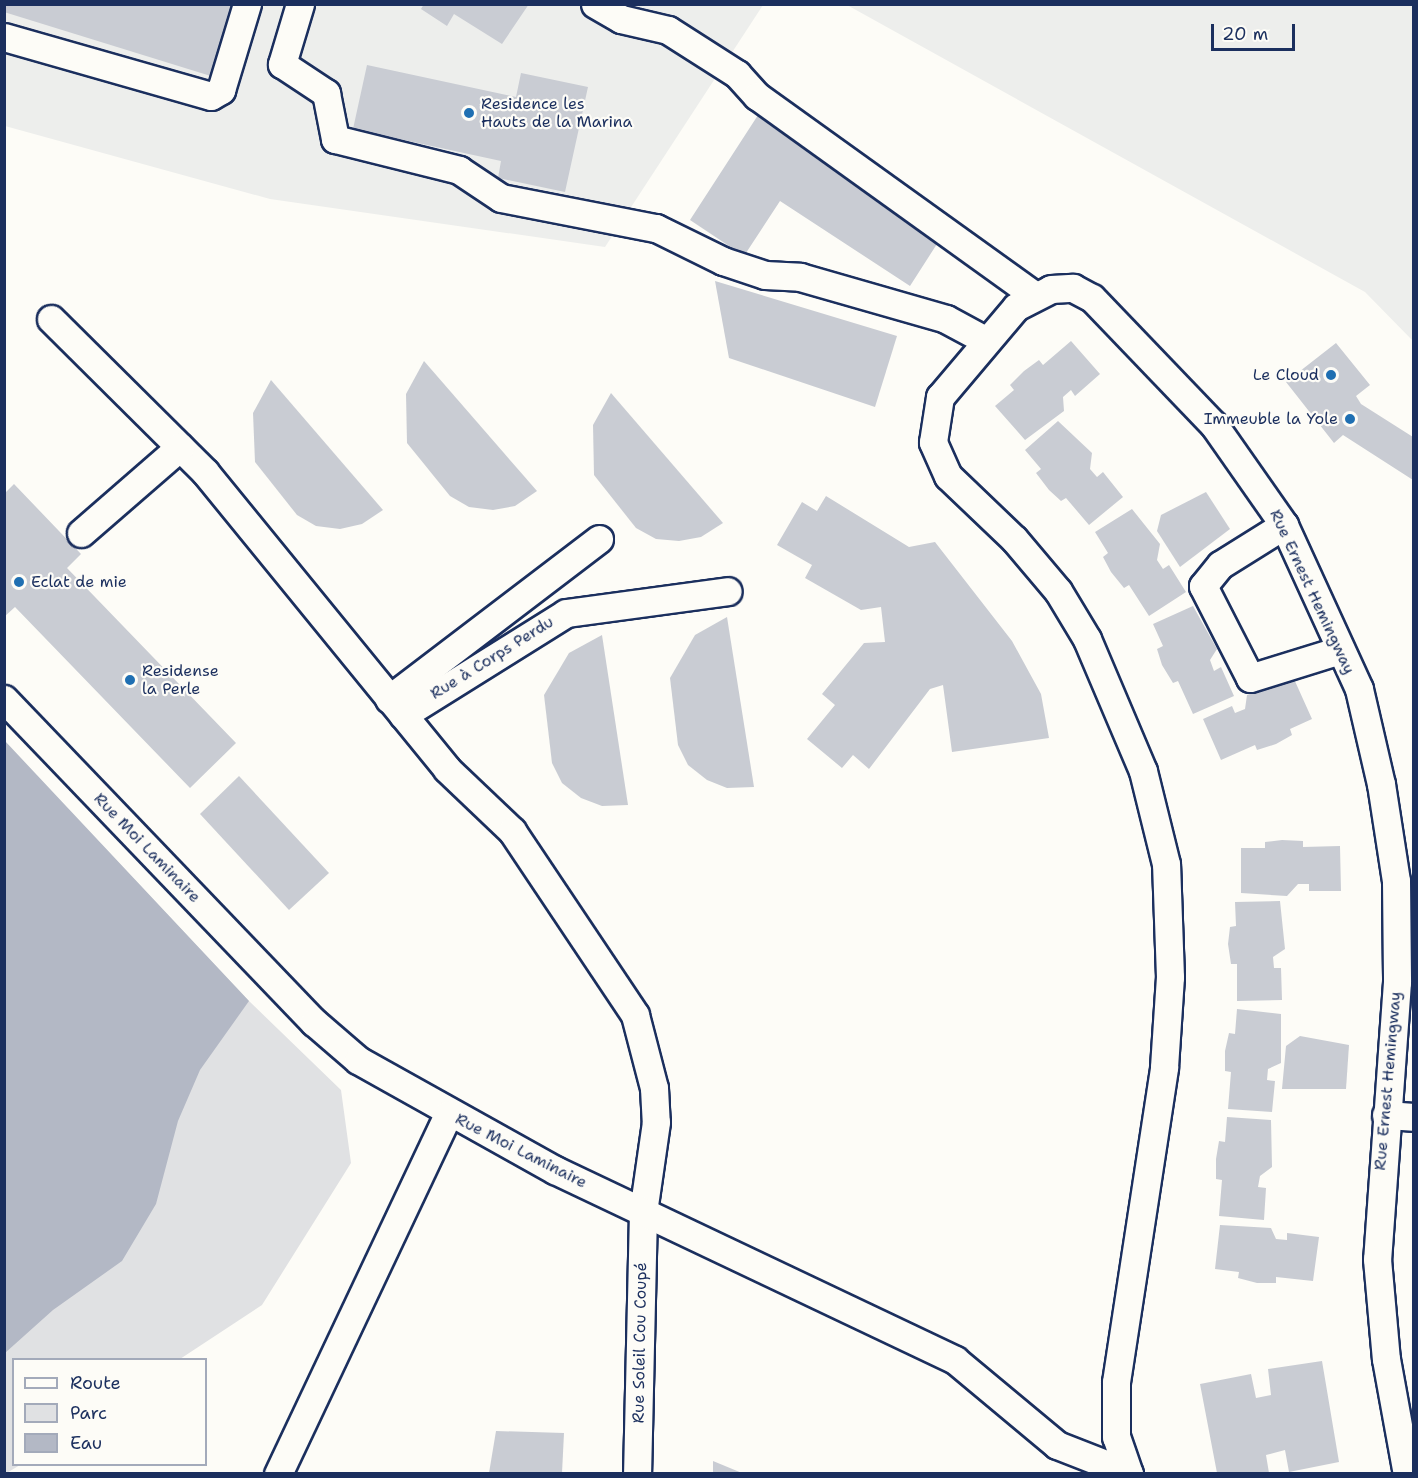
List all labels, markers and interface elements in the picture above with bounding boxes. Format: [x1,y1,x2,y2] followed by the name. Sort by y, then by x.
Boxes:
[1214,12,1298,50] scale bar
[1222,22,1268,46] text: 20 m
[481,94,632,132] place label: Residence les Hauts de la Marina
[462,106,476,120] marker: Residence les Hauts de la Marina
[1253,365,1319,385] place label: Le Cloud
[1324,368,1338,382] marker: Le Cloud
[1204,409,1338,429] place label: Immeuble la Yole
[1343,412,1357,426] marker: Immeuble la Yole
[1265,507,1359,677] street label: Rue Ernest Hemingway
[31,572,127,592] place label: Eclat de mie
[12,575,26,589] marker: Eclat de mie
[427,612,557,704] street label: Rue à Corps Perdu
[142,661,219,699] place label: Residense la Perle
[123,673,137,687] marker: Residense la Perle
[90,789,204,907] street label: Rue Moi Laminaire
[1371,991,1405,1171] street label: Rue Ernest Hemingway
[452,1109,590,1193] street label: Rue Moi Laminaire
[629,1262,651,1424] street label: Rue Soleil Cou Coupé
[12,1358,207,1466] legend
[70,1371,121,1395] text: Route
[70,1401,107,1425] text: Parc
[70,1431,102,1455] text: Eau

